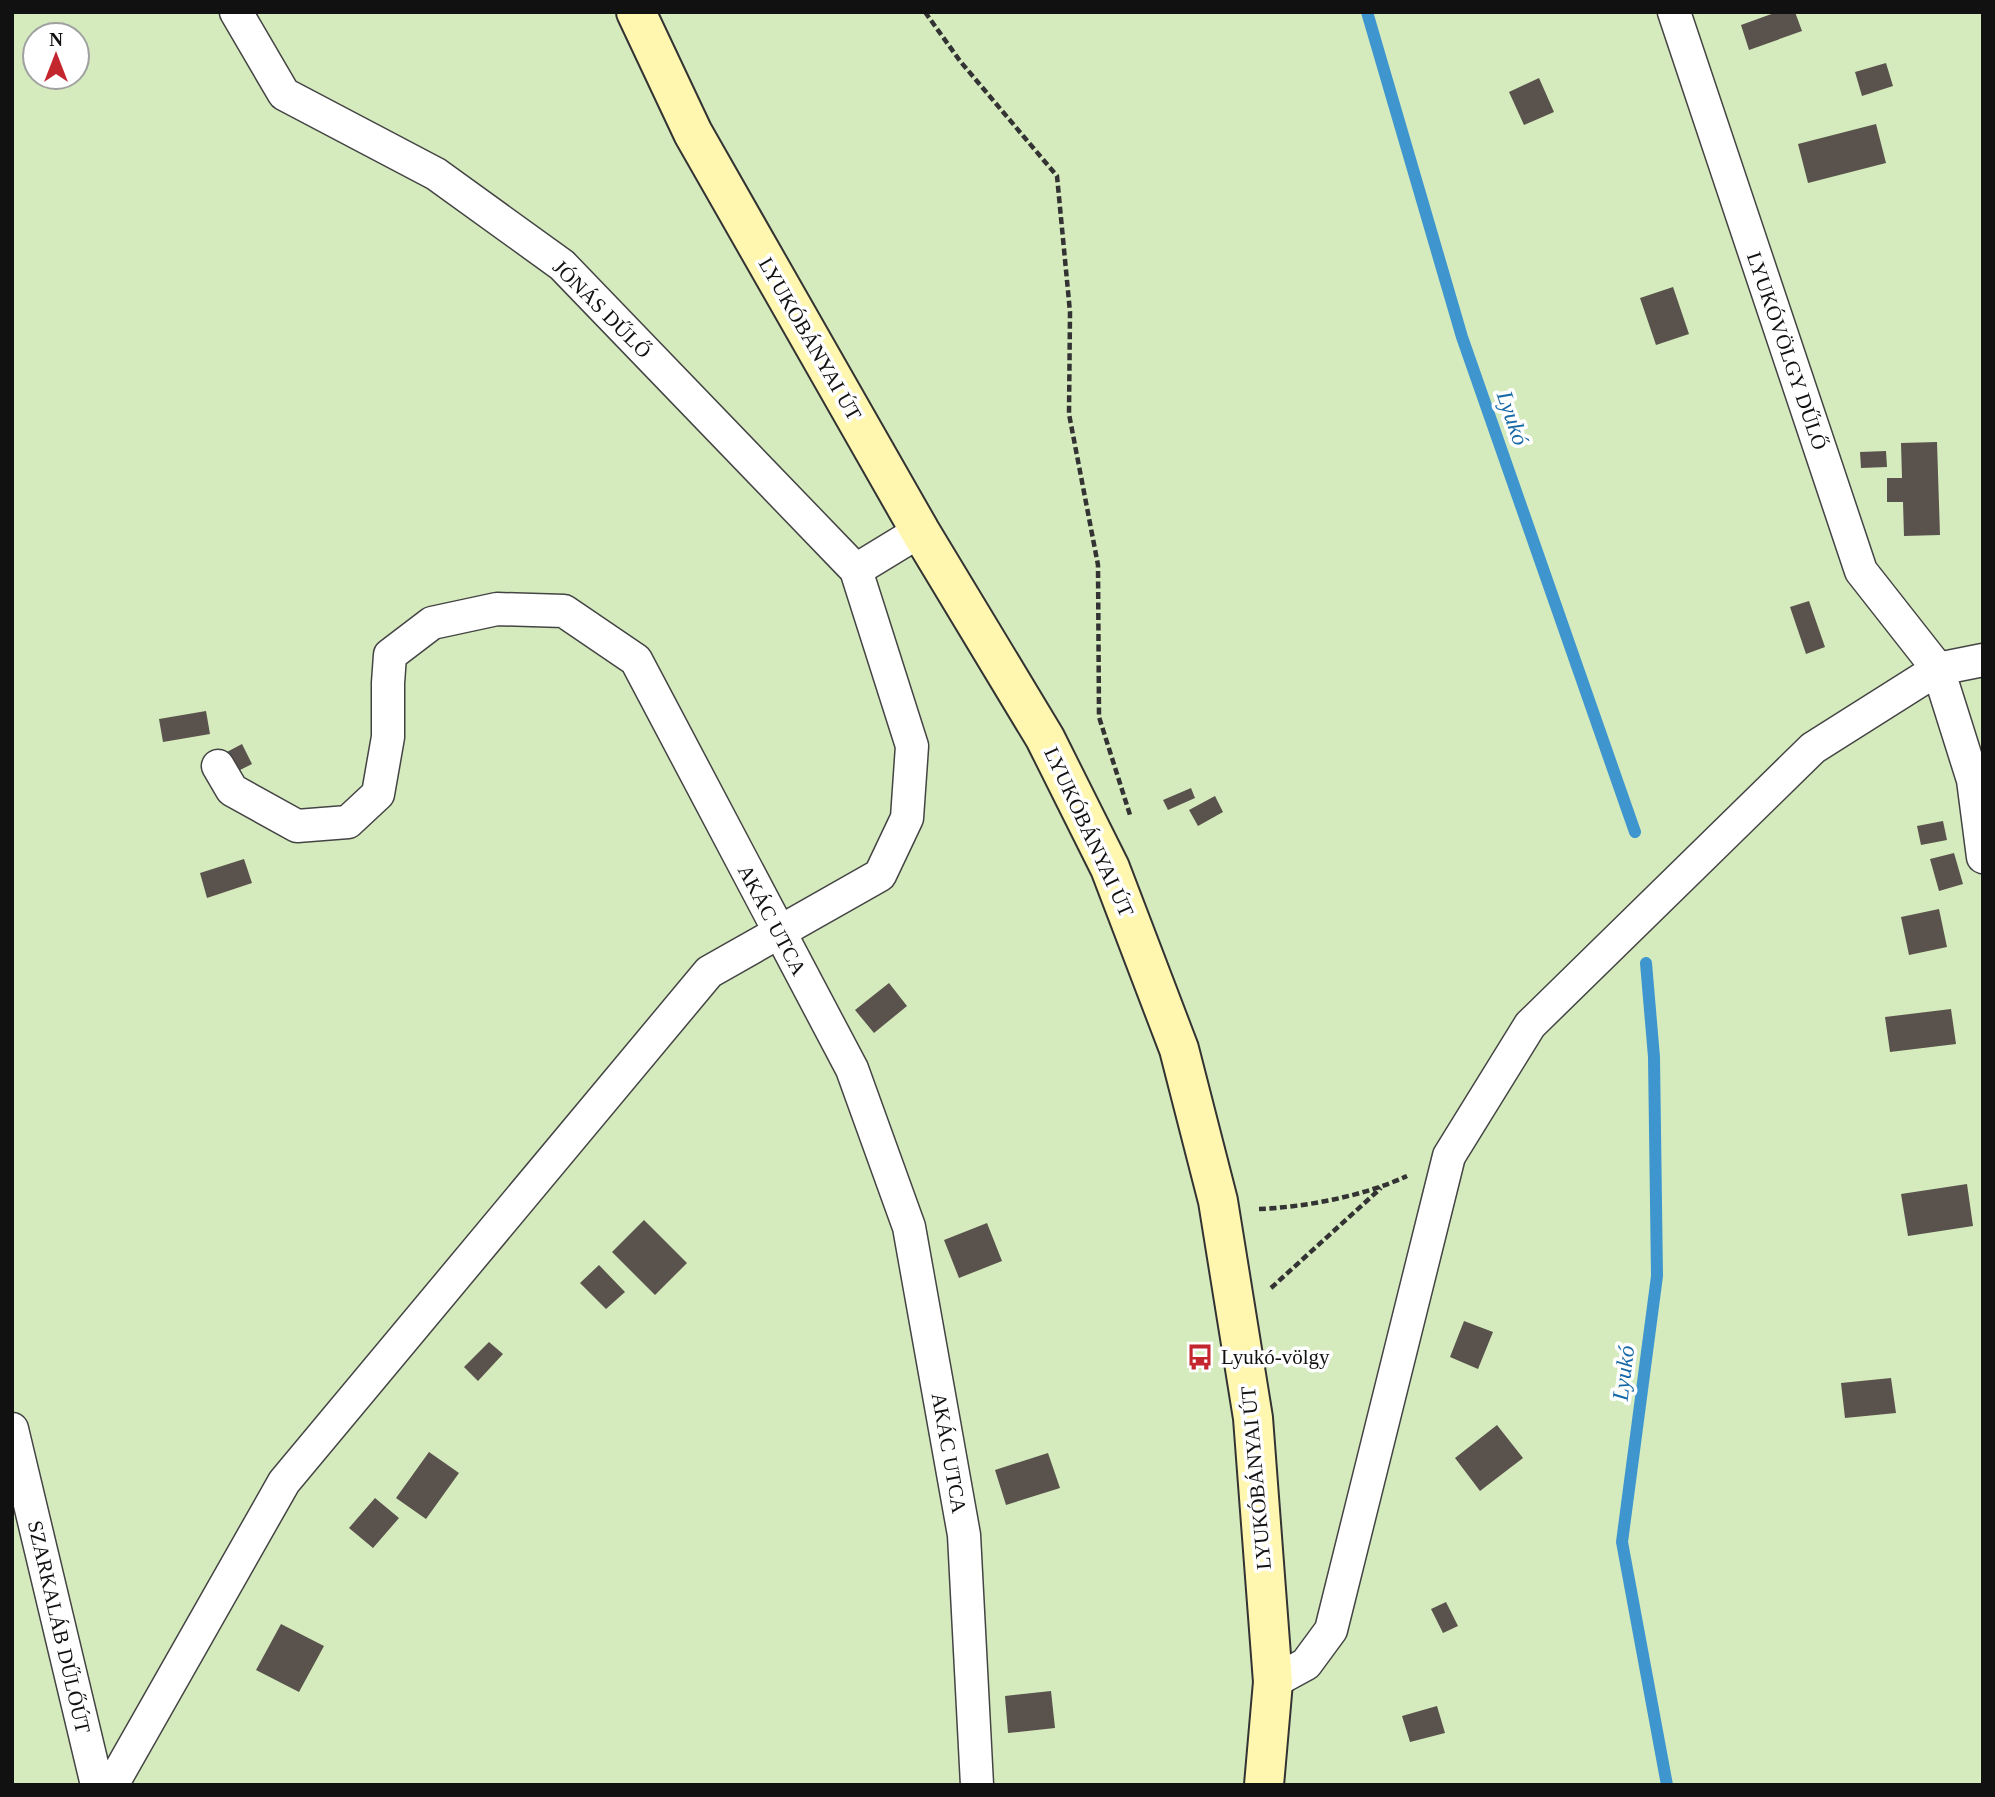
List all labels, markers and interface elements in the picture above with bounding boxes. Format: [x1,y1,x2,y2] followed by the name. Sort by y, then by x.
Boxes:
[21,21,91,91] north arrow
[49,29,63,50] text: N
[1742,249,1832,453] street label: LYUKÓVÖLGY DŰLŐ
[754,253,866,425] street label: LYUKÓBÁNYAI ÚT
[548,255,656,363] street label: JÓNÁS DŰLŐ
[1491,387,1534,449] water label: Lyukó
[1039,744,1139,921] street label: LYUKÓBÁNYAI ÚT
[733,861,812,980] street label: AKÁC UTCA
[1185,1342,1215,1372] bus stop icon: Lyukó-völgy
[1608,1343,1639,1403] water label: Lyukó
[1221,1345,1330,1369] place label: Lyukó-völgy
[1236,1385,1276,1571] street label: LYUKÓBÁNYAI ÚT
[927,1391,972,1516] street label: AKÁC UTCA
[23,1518,95,1736] street label: SZARKALÁB DŰLŐÚT

